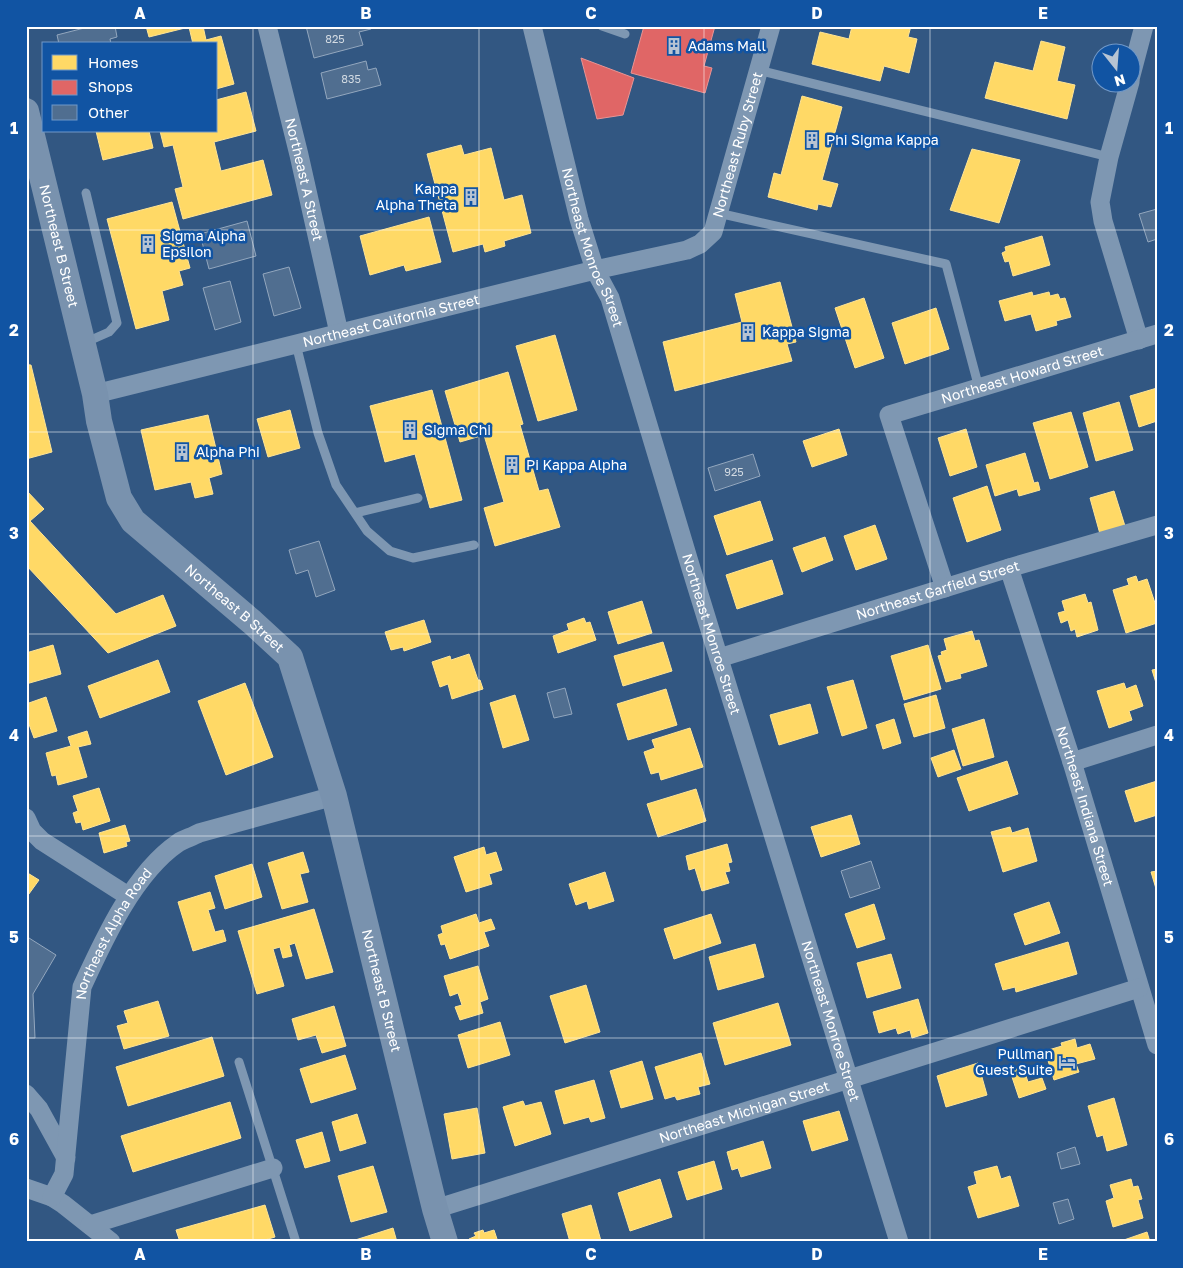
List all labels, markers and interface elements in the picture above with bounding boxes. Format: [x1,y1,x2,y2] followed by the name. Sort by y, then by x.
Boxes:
[134,3,146,23] text: A
[360,3,372,23] text: B
[585,3,597,23] text: C
[811,3,823,23] text: D
[1038,3,1048,23] text: E
[325,32,345,45] house number: 825
[664,36,684,56] building icon: Adams Mall
[688,37,766,54] place label: Adams Mall
[42,42,218,132] legend
[1090,42,1140,92] north arrow
[88,53,138,71] text: Homes
[709,70,766,219] street label: Northeast Ruby Street
[1112,71,1128,91] text: N
[341,72,361,85] house number: 835
[88,77,133,95] text: Shops
[88,103,129,121] text: Other
[282,116,327,243] street label: Northeast A Street
[10,118,18,138] text: 1
[1165,118,1173,138] text: 1
[802,130,822,150] building icon: Phi Sigma Kappa
[826,131,939,148] place label: Phi Sigma Kappa
[559,166,627,329] street label: Northeast Monroe Street
[376,180,457,213] place label: Kappa Alpha Theta
[36,183,83,309] street label: Northeast B Street
[461,187,481,207] building icon: Kappa Alpha Theta
[162,227,246,260] place label: Sigma Alpha Epsilon
[138,234,158,254] building icon: Sigma Alpha Epsilon
[301,290,481,350] street label: Northeast California Street
[9,320,19,340] text: 2
[1164,320,1174,340] text: 2
[738,322,758,342] building icon: Kappa Sigma
[762,323,850,340] place label: Kappa Sigma
[939,342,1105,407] street label: Northeast Howard Street
[400,420,420,440] building icon: Sigma Chi
[424,421,491,438] place label: Sigma Chi
[172,442,192,462] building icon: Alpha Phi
[196,443,260,460] place label: Alpha Phi
[502,455,522,475] building icon: Pi Kappa Alpha
[526,456,627,473] place label: Pi Kappa Alpha
[724,465,744,478] house number: 925
[9,523,19,543] text: 3
[1164,523,1174,543] text: 3
[679,552,745,717] street label: Northeast Monroe Street
[854,556,1021,623] street label: Northeast Garfield Street
[182,560,288,656] street label: Northeast B Street
[1053,724,1118,888] street label: Northeast Indiana Street
[9,725,19,745] text: 4
[1164,725,1174,745] text: 4
[72,864,155,1001] street label: Northeast Alpha Road
[9,927,19,947] text: 5
[359,927,405,1054] street label: Northeast B Street
[1164,927,1174,947] text: 5
[798,938,864,1104] street label: Northeast Monroe Street
[975,1045,1053,1078] place label: Pullman Guest Suite
[1057,1052,1077,1072] hotel icon: Pullman Guest Suite
[657,1077,831,1146] street label: Northeast Michigan Street
[9,1129,19,1149] text: 6
[1164,1129,1174,1149] text: 6
[134,1244,146,1264] text: A
[360,1244,372,1264] text: B
[585,1244,597,1264] text: C
[811,1244,823,1264] text: D
[1038,1244,1048,1264] text: E

